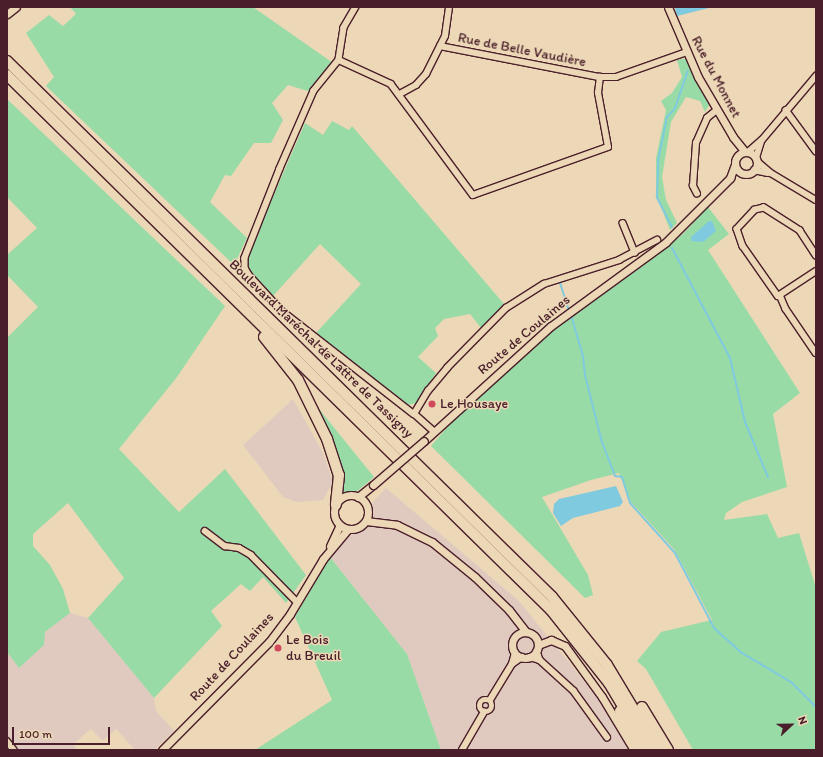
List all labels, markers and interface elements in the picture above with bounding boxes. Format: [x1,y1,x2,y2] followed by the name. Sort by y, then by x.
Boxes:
[457,29,587,71] street label: Rue de Belle Vaudière
[687,33,745,121] street label: Rue du Monnet
[226,256,416,442] street label: Boulevard Maréchal de Lattre de Tassigny
[475,292,573,378] street label: Route de Coulaines
[440,396,508,412] place label: Le Housaye
[427,399,437,409] marker: Le Housaye
[187,609,277,705] street label: Route de Coulaines
[286,632,341,664] place label: Le Bois du Breuil
[273,643,283,653] marker: Le Bois du Breuil
[771,705,811,745] north arrow
[795,714,810,726] text: N
[14,719,112,745] scale bar
[19,727,52,741] text: 100 m

